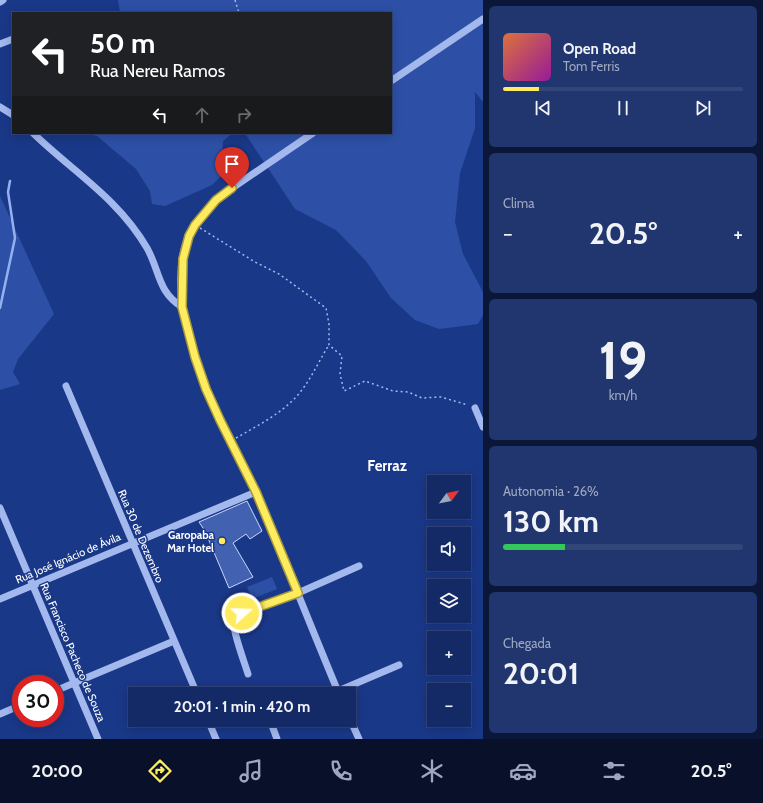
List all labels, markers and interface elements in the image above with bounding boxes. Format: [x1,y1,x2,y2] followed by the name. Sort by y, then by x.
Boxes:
[90,26,155,60] text: 50 m
[24,28,76,80] icon: left
[563,40,636,58] text: Open Road
[563,58,620,74] text: Tom Ferris
[90,60,225,82] text: Rua Nereu Ramos
[532,97,554,119] icon: previous
[612,97,634,119] icon: pause
[692,97,714,119] icon: next
[149,104,171,126] icon: left
[191,104,213,126] icon: ahead
[233,104,255,126] icon: right
[215,147,249,188] pin
[221,153,243,175] icon: arrive
[503,195,534,211] text: Clima
[589,215,657,252] text: 20.5°
[503,220,513,247] text: −
[733,220,743,247] text: +
[599,329,647,392] text: 19
[609,387,637,403] text: km/h
[367,457,407,475] district label: Ferraz
[427,475,471,519] north arrow
[427,475,471,727] map controls
[503,483,599,499] text: Autonomia · 26%
[115,487,167,585] street label: Rua 30 de Dezembro
[503,503,599,540] text: 130 km
[427,527,471,571] button: sound
[167,528,215,555] place label: Garopaba Mar Hotel
[13,529,123,587] street label: Rua José Ignácio de Ávila
[217,536,227,546] marker: Garopaba Mar Hotel
[427,579,471,623] button: layers
[37,580,109,724] street label: Rua Francisco Pacheco de Souza
[221,592,263,634] position arrow
[427,631,471,675] button: +
[503,635,551,651] text: Chegada
[503,655,579,692] text: 20:01
[12,675,64,727] speed limit sign: 30
[427,683,471,727] button: −
[174,698,310,716] text: 20:01 · 1 min · 420 m
[146,757,174,785] icon: directions
[237,757,265,785] icon: music
[327,757,355,785] icon: phone
[418,757,446,785] icon: climate
[509,757,537,785] icon: car
[600,757,628,785] icon: filters
[31,760,83,782] text: 20:00
[691,760,732,782] text: 20.5°

